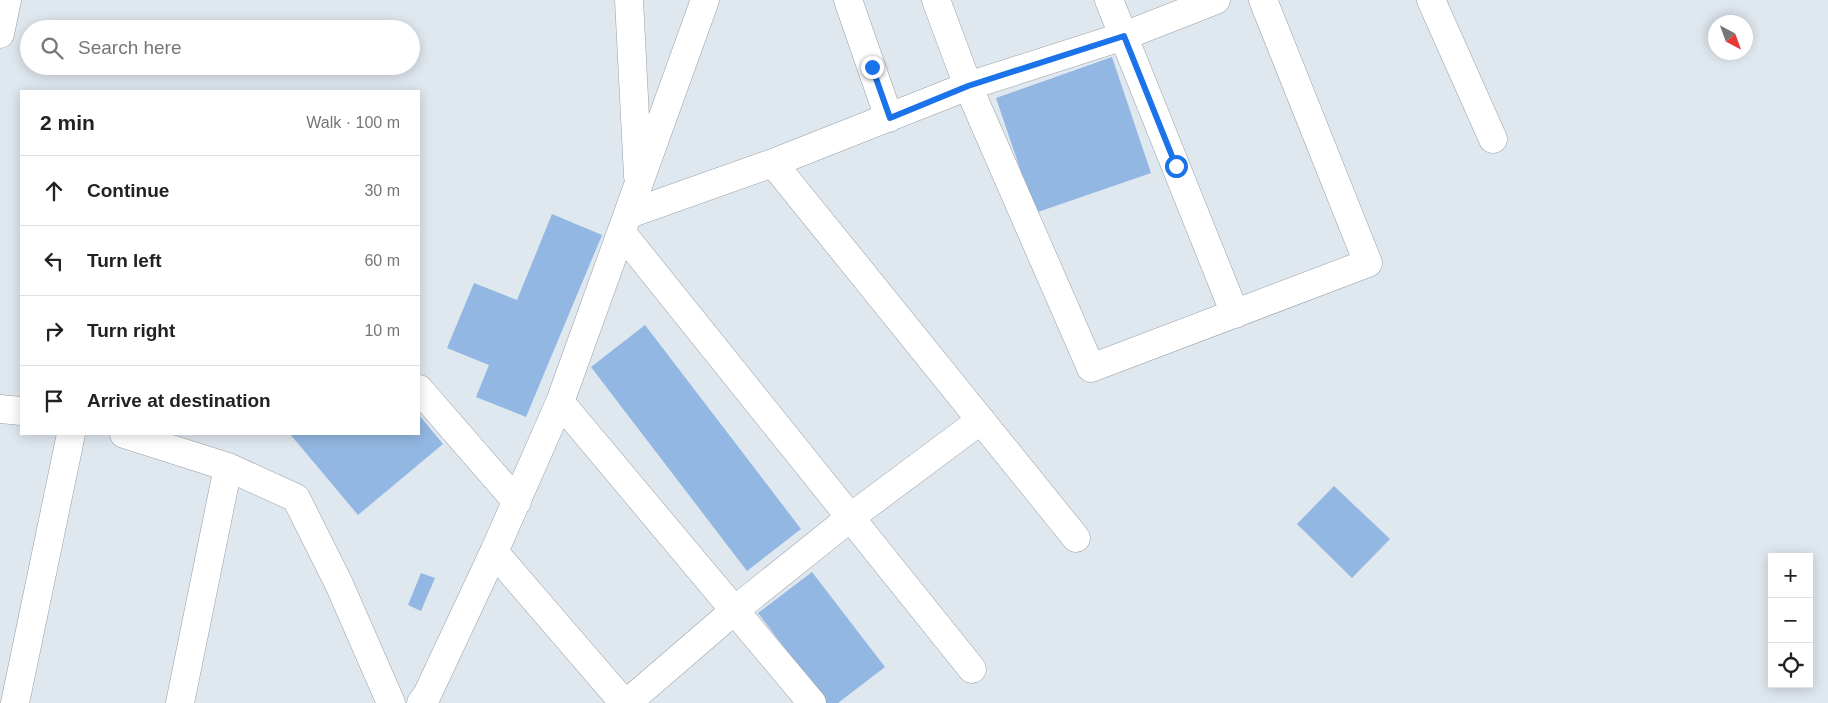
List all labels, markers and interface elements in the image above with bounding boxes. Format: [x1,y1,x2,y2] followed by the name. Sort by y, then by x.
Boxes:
[1708,15,1753,60] north arrow
[20,20,420,75] search box
[38,34,66,62] icon: search
[78,37,182,58] text: Search here
[861,56,884,79] route end
[40,111,95,134] text: 2 min
[306,114,400,131] text: Walk · 100 m
[1165,155,1188,178] route start
[40,177,68,205] icon: ahead
[87,180,169,201] text: Continue
[364,182,400,199] text: 30 m
[40,247,68,275] icon: left
[87,250,162,271] text: Turn left
[364,252,400,269] text: 60 m
[40,317,68,345] icon: right
[87,320,175,341] text: Turn right
[364,322,400,339] text: 10 m
[40,387,68,415] icon: arrive
[87,390,271,411] text: Arrive at destination
[1768,553,1813,688] map controls
[1768,553,1813,598] button: +
[1768,598,1813,643] button: −
[1768,643,1813,688] button: locate

